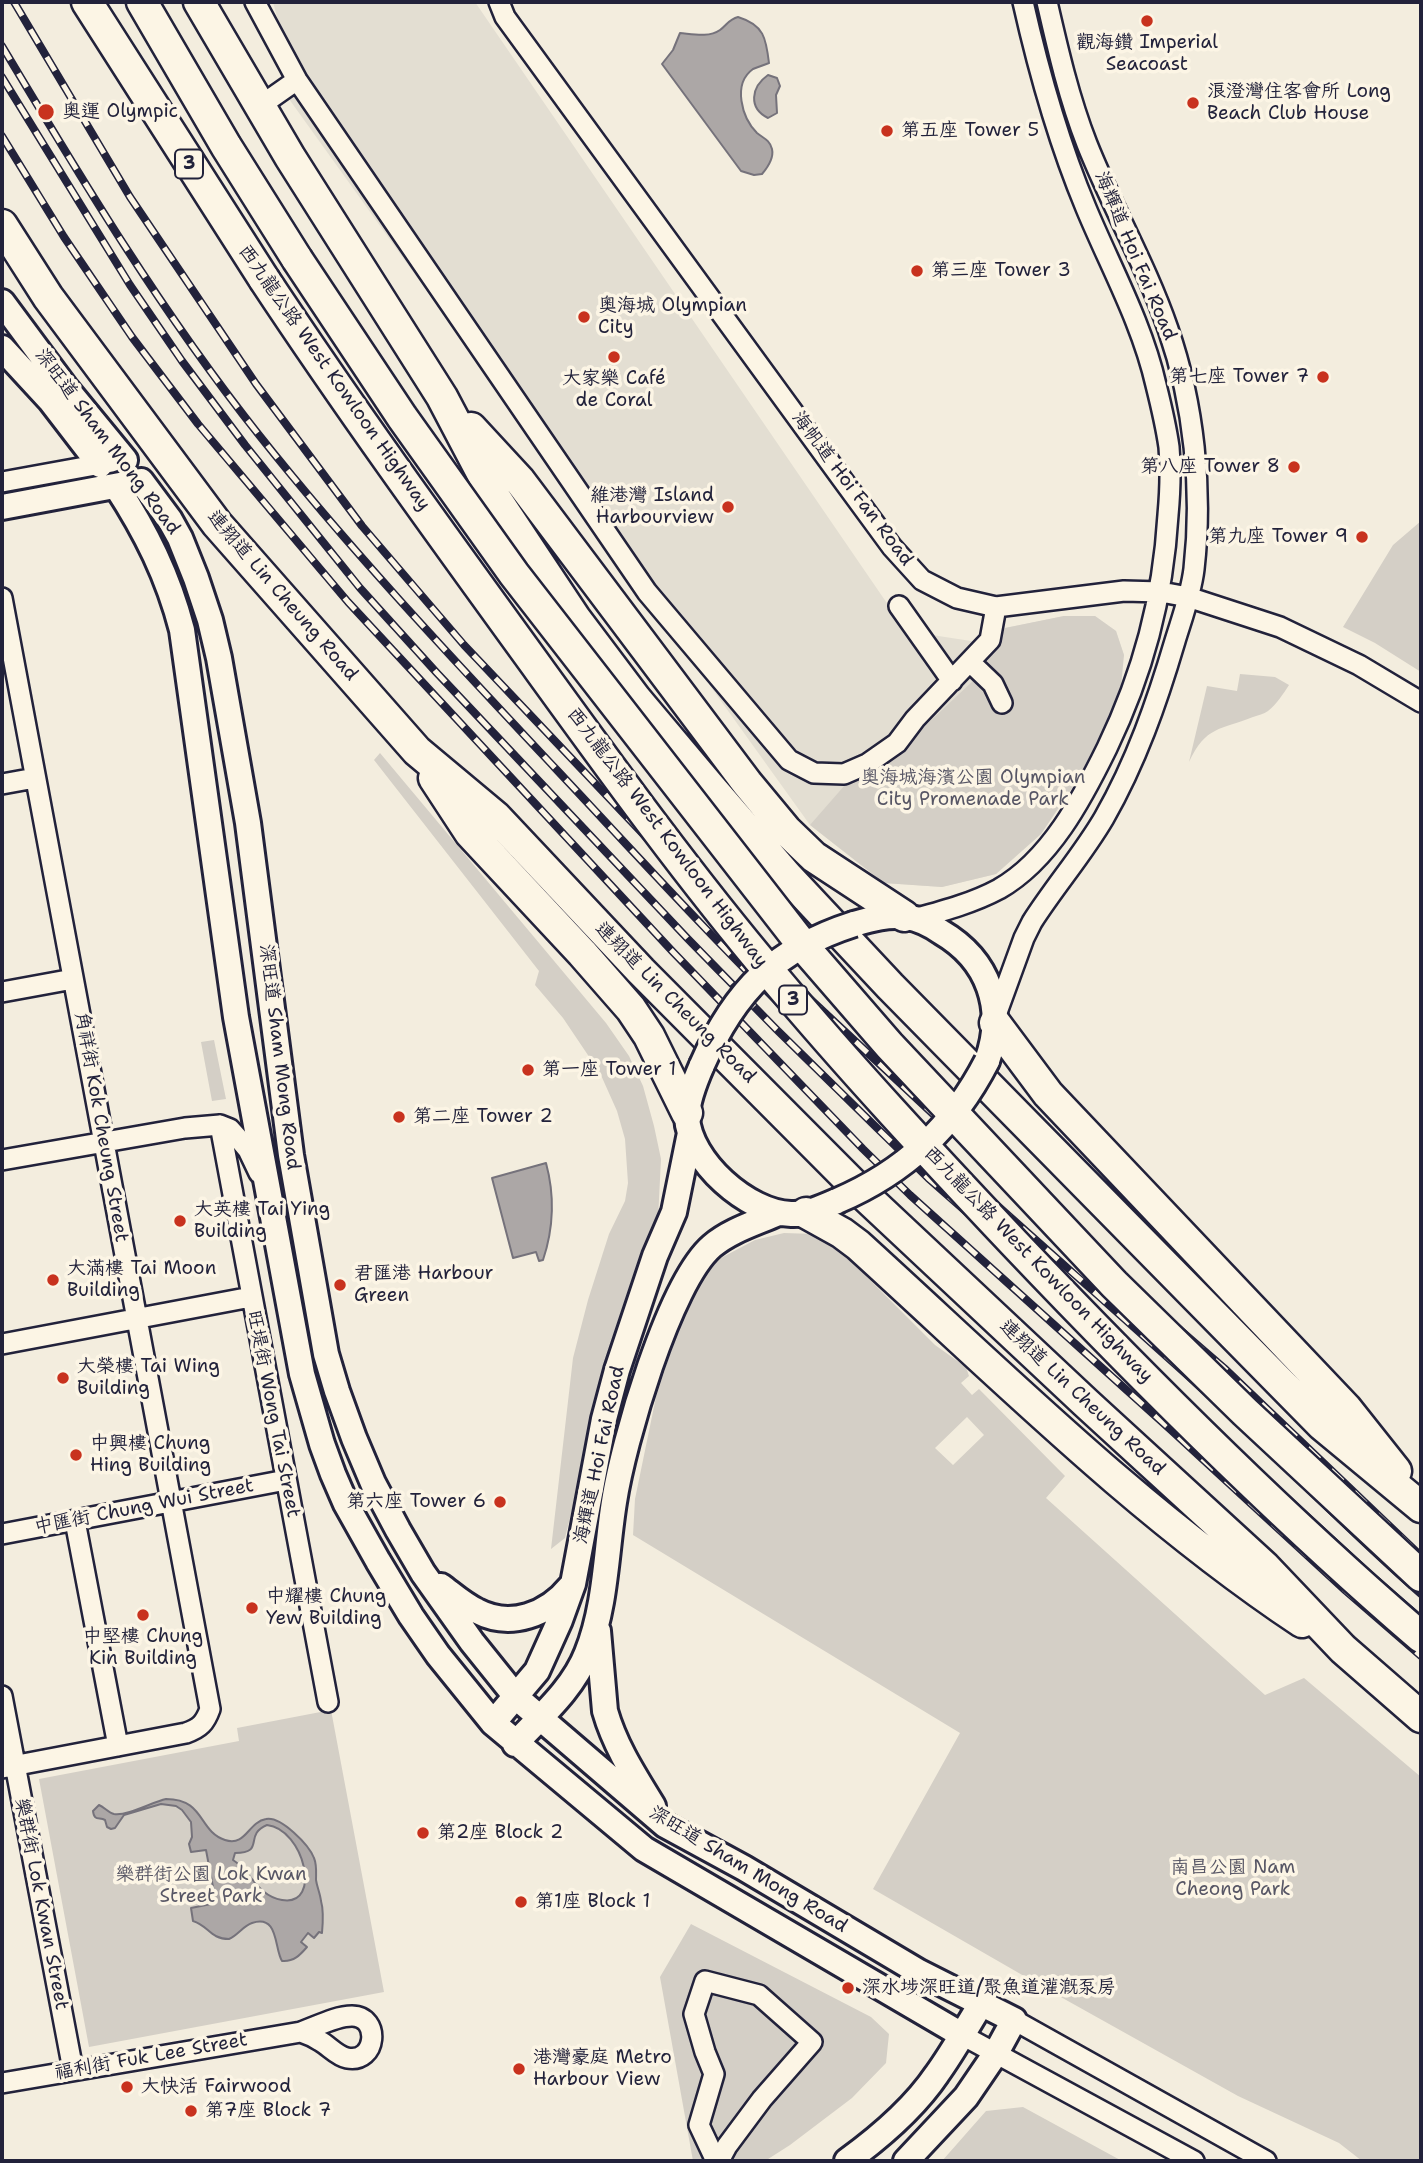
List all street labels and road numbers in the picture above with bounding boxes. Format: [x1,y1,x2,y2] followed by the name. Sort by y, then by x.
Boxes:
[175,149,203,178] road number: 3
[1089,168,1181,344] street label: 海輝道 Hoi Fai Road
[233,241,435,515] street label: 西九龍公路 West Kowloon Highway
[30,344,184,540] street label: 深旺道 Sham Mong Road
[786,407,918,571] street label: 海帆道 Hoi Fan Road
[202,506,362,686] street label: 連翔道 Lin Cheung Road
[562,703,772,973] street label: 西九龍公路 West Kowloon Highway
[590,918,760,1088] street label: 連翔道 Lin Cheung Road
[254,943,304,1171] street label: 深旺道 Sham Mong Road
[779,986,807,1015] road number: 3
[69,1010,133,1244] street label: 角祥街 Kok Cheung Street
[919,1142,1157,1388] street label: 西九龍公路 West Kowloon Highway
[242,1308,304,1520] street label: 旺堤街 Wong Tai Street
[994,1315,1170,1481] street label: 連翔道 Lin Cheung Road
[570,1364,630,1546] street label: 海輝道 Hoi Fai Road
[32,1475,256,1539] street label: 中匯街 Chung Wui Street
[9,1796,73,2012] street label: 樂群街 Lok Kwan Street
[645,1802,851,1938] street label: 深旺道 Sham Mong Road
[53,2029,249,2085] street label: 福利街 Fuk Lee Street

